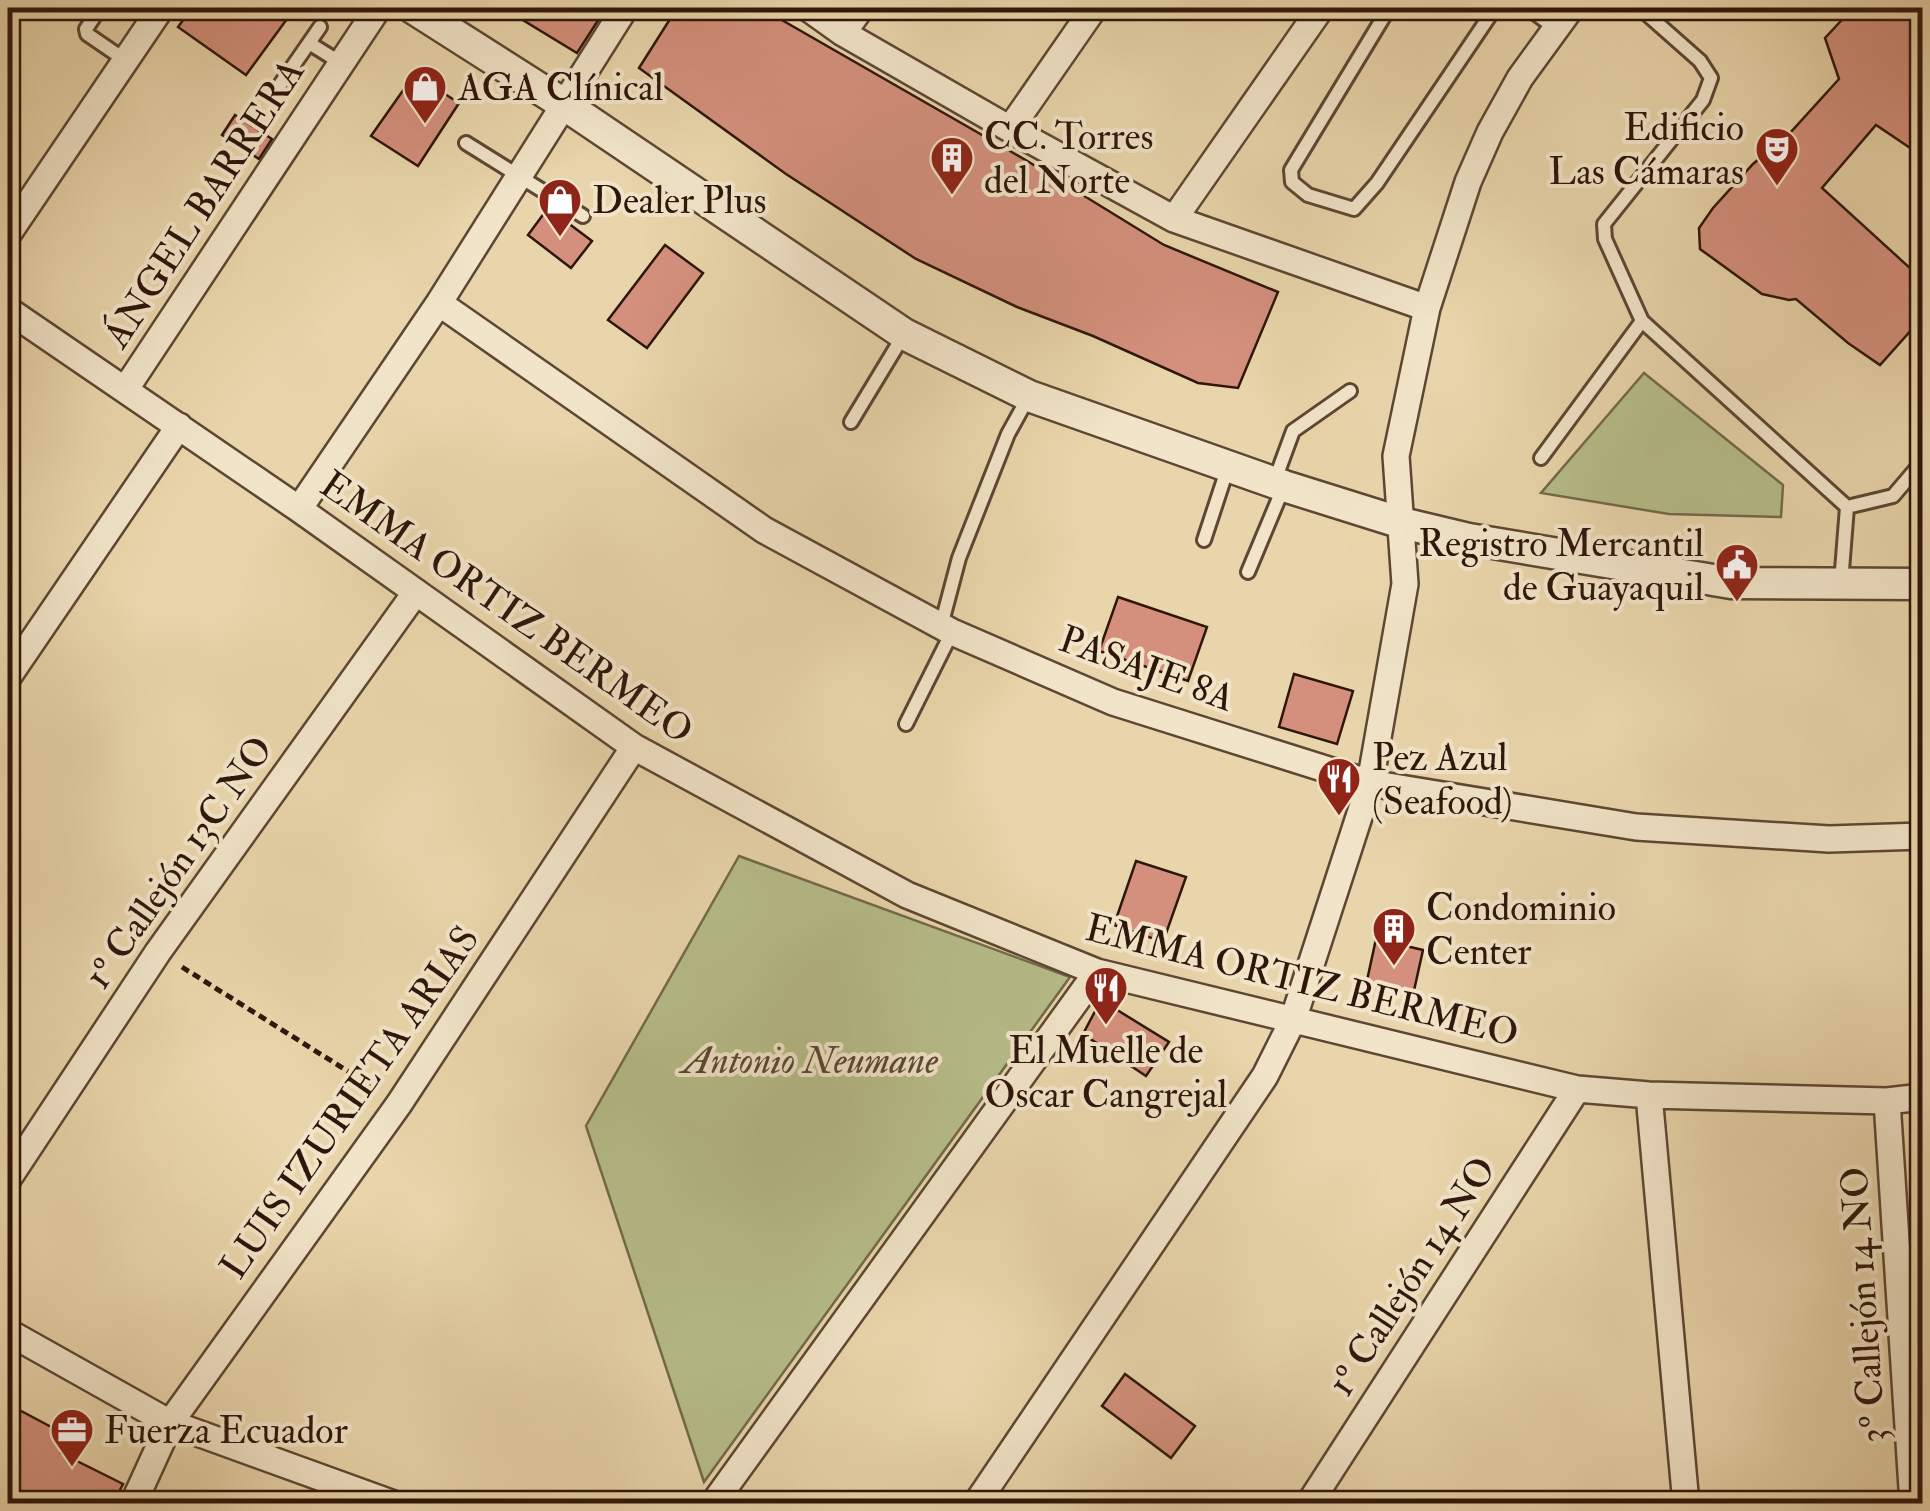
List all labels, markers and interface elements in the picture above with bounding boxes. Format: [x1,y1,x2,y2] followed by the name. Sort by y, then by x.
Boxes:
[92,50,315,358] street label: ÁNGEL BARRERA
[402,64,448,125] shop icon: AGA Clínical
[457,64,664,112] place label: AGA Clínical
[1549,104,1744,196] place label: Edificio Las Cámaras
[984,113,1153,205] place label: CC. Torres del Norte
[1754,126,1800,187] theatre icon: Edificio Las Cámaras
[929,135,975,196] building icon: CC. Torres del Norte
[537,177,583,238] shop icon: Dealer Plus
[592,177,767,225] place label: Dealer Plus
[311,461,702,755] street label: EMMA ORTIZ BERMEO
[1418,520,1704,612] place label: Registro Mercantil de Guayaquil
[1714,542,1760,603] public building icon: Registro Mercantil de Guayaquil
[1053,615,1241,723] street label: PASAJE 8A
[74,727,284,998] street label: 1º Callejón 13C NO
[1372,734,1513,826] place label: Pez Azul (Seafood)
[1316,756,1362,817] restaurant icon: Pez Azul (Seafood)
[1426,884,1616,976] place label: Condominio Center
[1080,904,1523,1058] street label: EMMA ORTIZ BERMEO
[1371,906,1417,967] building icon: Condominio Center
[210,917,490,1288] street label: LUIS IZURIETA ARIAS
[1083,965,1129,1026] restaurant icon: El Muelle de Oscar Cangrejal
[985,1027,1228,1119] place label: El Muelle de Oscar Cangrejal
[678,1037,938,1085] park label: Antonio Neumane
[1317,1148,1507,1405] street label: 1º Callejón 14 NO
[1830,1165,1898,1444] street label: 3º Callejón 14 NO
[49,1407,95,1468] office icon: Fuerza Ecuador
[104,1407,348,1455] place label: Fuerza Ecuador

